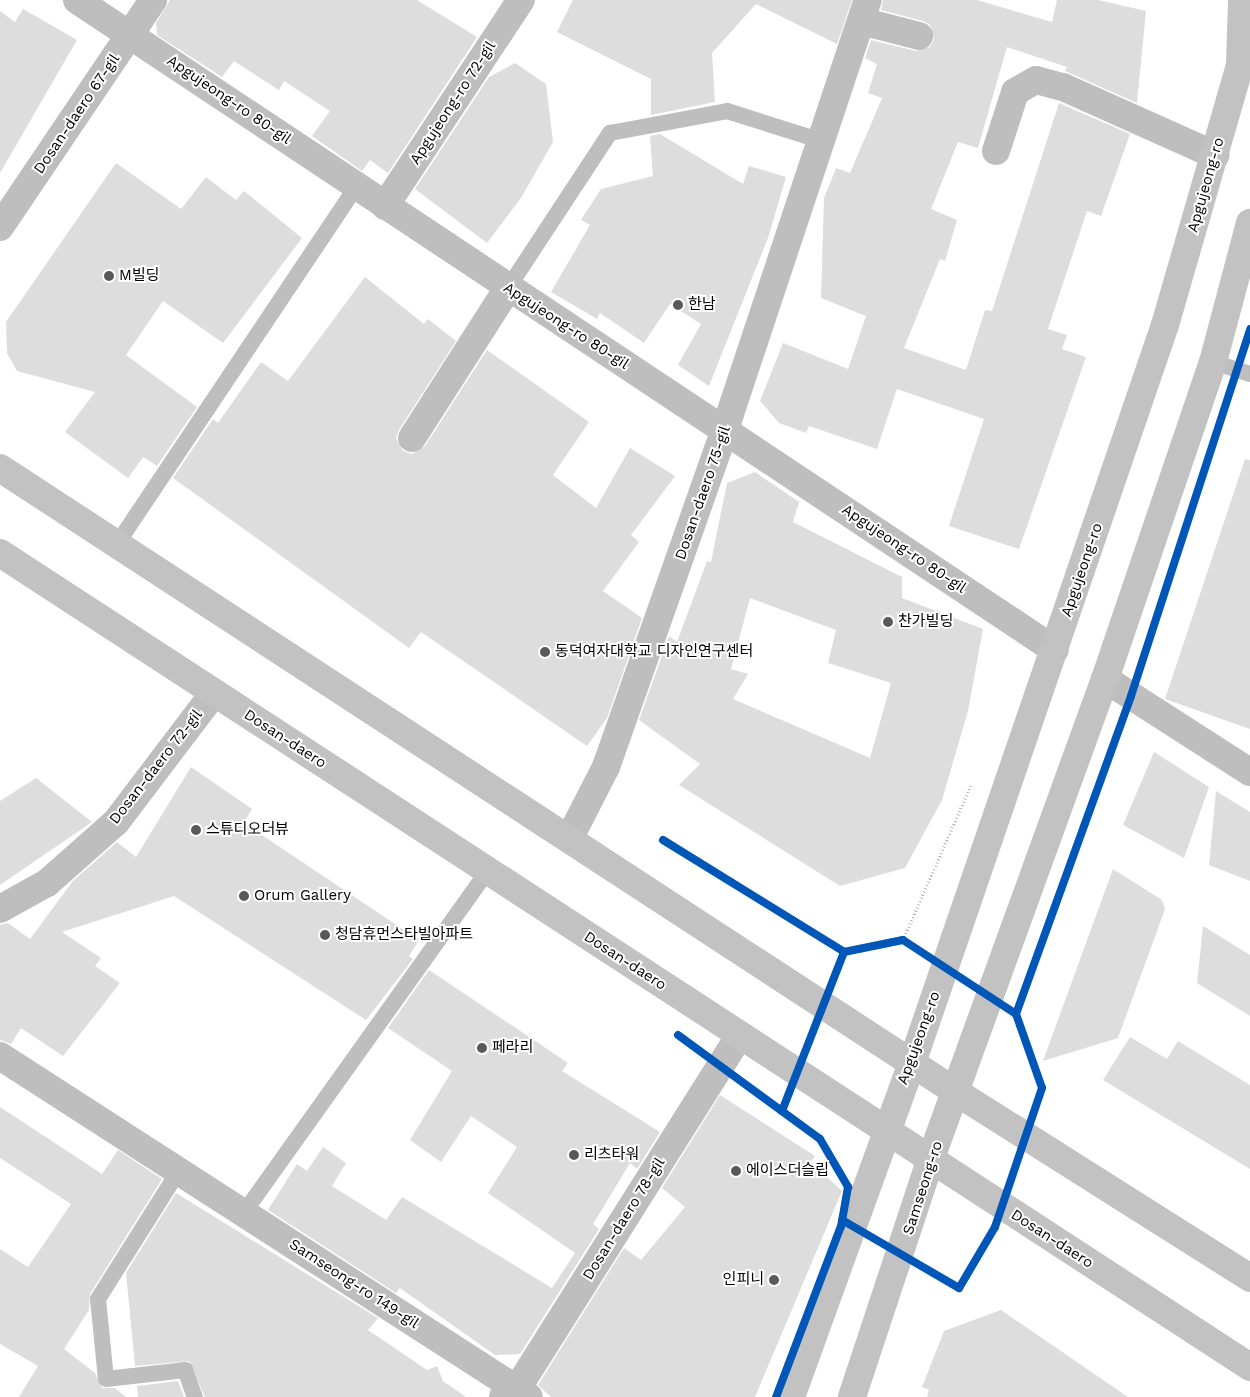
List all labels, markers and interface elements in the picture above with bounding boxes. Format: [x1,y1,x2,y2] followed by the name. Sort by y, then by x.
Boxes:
[406,38,500,168] street label: Apgujeong-ro 72-gil
[30,51,124,177] street label: Dosan-daero 67-gil
[163,52,295,148] street label: Apgujeong-ro 80-gil
[1184,135,1228,235] street label: Apgujeong-ro
[119,267,159,285] place label: M빌딩
[103,270,115,282] marker: M빌딩
[500,279,632,373] street label: Apgujeong-ro 80-gil
[688,296,716,314] place label: 한남
[672,299,684,311] marker: 한남
[672,423,734,563] street label: Dosan-daero 75-gil
[838,501,970,597] street label: Apgujeong-ro 80-gil
[1058,521,1106,619] street label: Apgujeong-ro
[898,613,953,631] place label: 찬가빌딩
[882,616,894,628] marker: 찬가빌딩
[555,643,753,661] place label: 동덕여자대학교 디자인연구센터
[539,646,551,658] marker: 동덕여자대학교 디자인연구센터
[106,706,206,828] street label: Dosan-daero 72-gil
[240,706,330,772] street label: Dosan-daero
[206,821,289,839] place label: 스튜디오더뷰
[190,824,202,836] marker: 스튜디오더뷰
[254,887,351,905] place label: Orum Gallery
[238,890,250,902] marker: Orum Gallery
[335,926,473,944] place label: 청담휴먼스타빌아파트
[580,928,670,994] street label: Dosan-daero
[319,929,331,941] marker: 청담휴먼스타빌아파트
[894,989,944,1087] street label: Apgujeong-ro
[492,1039,533,1057] place label: 페라리
[476,1042,488,1054] marker: 페라리
[899,1139,947,1237] street label: Samseong-ro
[584,1146,639,1164] place label: 리츠타워
[568,1149,580,1161] marker: 리츠타워
[579,1154,669,1284] street label: Dosan-daero 78-gil
[746,1162,829,1180] place label: 에이스더슬립
[730,1165,742,1177] marker: 에이스더슬립
[1007,1206,1097,1272] street label: Dosan-daero
[286,1235,422,1333] street label: Samseong-ro 149-gil
[723,1271,764,1289] place label: 인피니
[768,1274,780,1286] marker: 인피니

